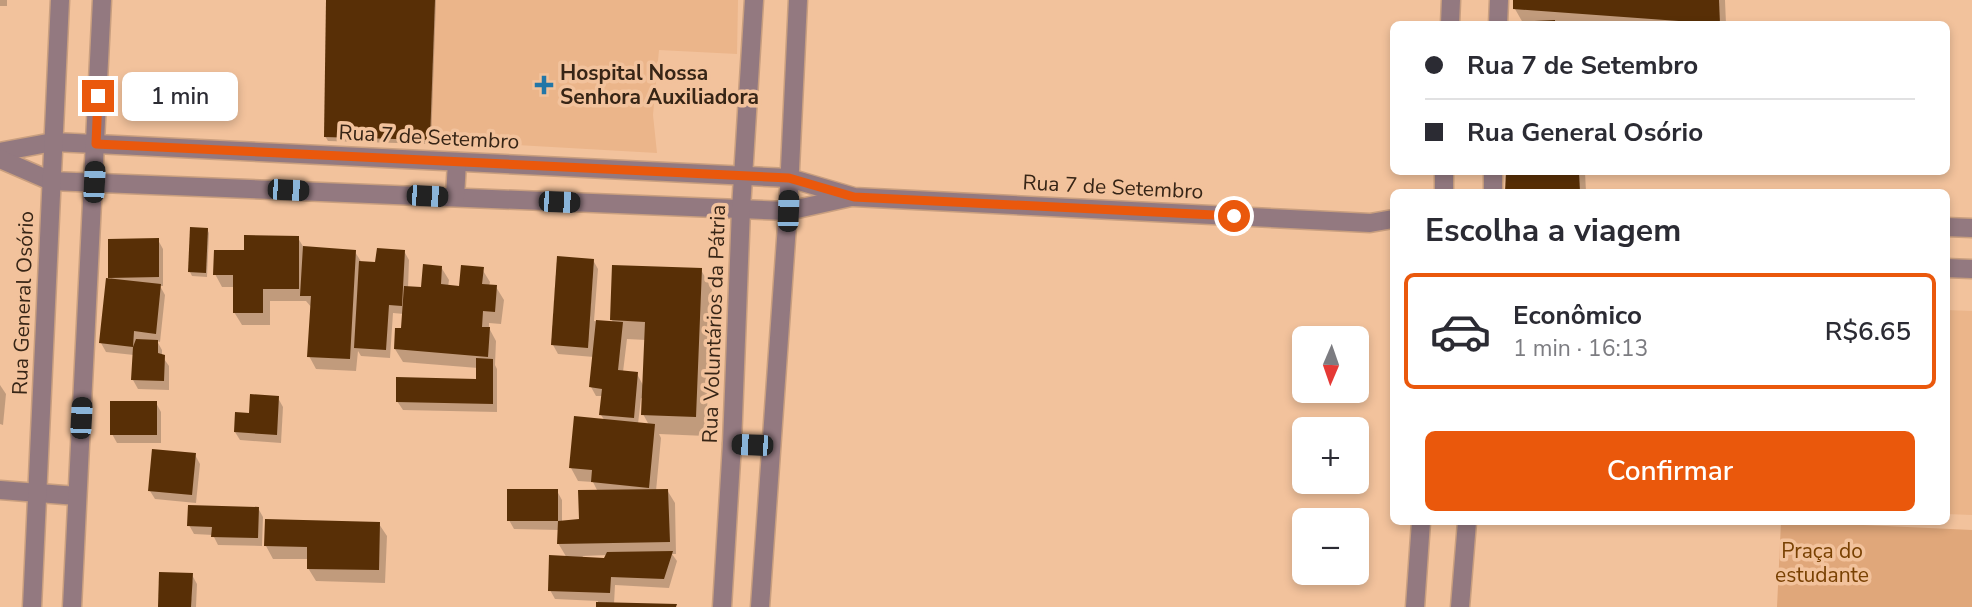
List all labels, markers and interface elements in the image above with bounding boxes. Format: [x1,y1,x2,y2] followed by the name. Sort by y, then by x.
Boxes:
[1467,48,1698,83] text: Rua 7 de Setembro
[560,59,759,111] place label: Hospital Nossa Senhora Auxiliadora
[122,72,238,120] callout: 1 min
[534,75,554,95] marker: Hospital Nossa Senhora Auxiliadora
[82,80,114,112] route end
[151,81,209,112] text: 1 min
[1467,115,1703,150] text: Rua General Osório
[338,118,520,156] street label: Rua 7 de Setembro
[83,160,106,204] car
[1022,168,1204,206] street label: Rua 7 de Setembro
[267,178,310,202] car
[406,184,449,208] car
[777,190,800,232] car
[538,191,581,213] car
[1218,200,1250,232] route start
[696,204,732,444] street label: Rua Voluntários da Pátria
[1425,209,1681,252] text: Escolha a viagem
[6,211,40,395] street label: Rua General Osório
[1513,298,1642,333] text: Econômico
[1429,300,1492,363] icon: car
[1825,314,1911,349] text: R$6.65
[1292,326,1368,402] north arrow
[1292,326,1369,585] map controls
[1513,333,1648,364] text: 1 min · 16:13
[70,396,93,440] car
[1292,417,1369,494] button: +
[1425,431,1915,511] button: Confirmar
[731,434,774,456] car
[1292,508,1369,585] button: −
[1775,537,1869,589] park label: Praça do estudante

